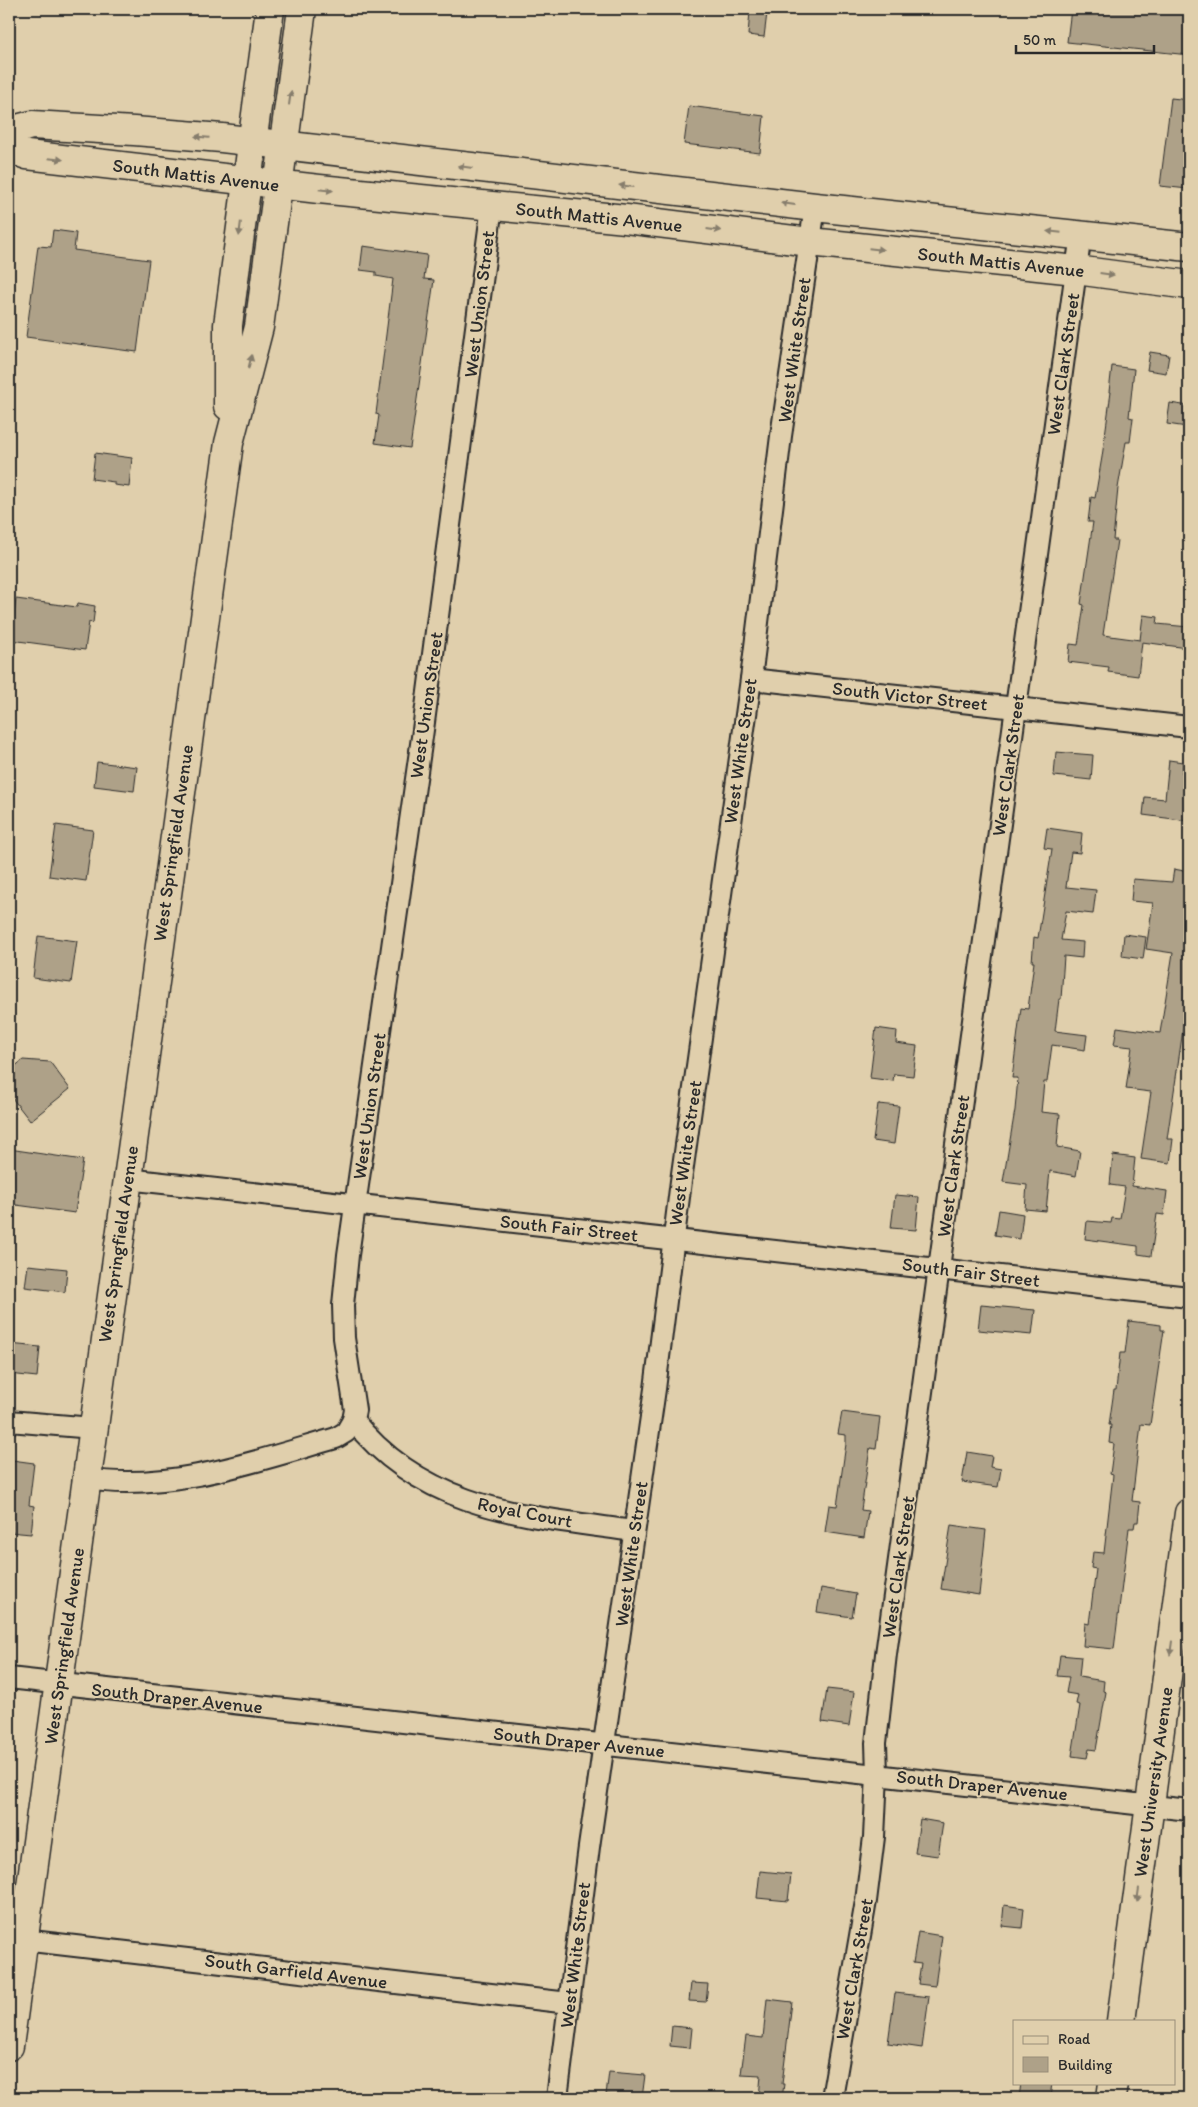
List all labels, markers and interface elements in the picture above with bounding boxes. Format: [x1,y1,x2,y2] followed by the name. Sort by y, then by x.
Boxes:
[1016,22,1153,54] scale bar
[1023,31,1056,49] text: 50 m
[286,89,294,105] one-way arrow
[194,132,210,140] one-way arrow
[111,153,281,197] street label: South Mattis Avenue
[49,155,65,163] one-way arrow
[457,163,473,171] one-way arrow
[618,182,634,190] one-way arrow
[319,186,335,194] one-way arrow
[514,197,684,237] street label: South Mattis Avenue
[779,200,795,208] one-way arrow
[235,221,243,237] one-way arrow
[707,226,723,234] one-way arrow
[1046,227,1062,235] one-way arrow
[459,229,499,379] street label: West Union Street
[916,242,1086,282] street label: South Mattis Avenue
[868,245,884,253] one-way arrow
[1099,270,1115,278] one-way arrow
[772,276,816,424] street label: West White Street
[1042,291,1084,437] street label: West Clark Street
[246,354,254,369] one-way arrow
[404,630,448,780] street label: West Union Street
[831,676,989,716] street label: South Victor Street
[718,677,762,825] street label: West White Street
[987,692,1029,838] street label: West Clark Street
[148,743,198,943] street label: West Springfield Avenue
[347,1031,391,1181] street label: West Union Street
[663,1079,707,1227] street label: West White Street
[932,1093,974,1239] street label: West Clark Street
[93,1144,143,1344] street label: West Springfield Avenue
[499,1209,639,1247] street label: South Fair Street
[901,1252,1041,1292] street label: South Fair Street
[609,1480,653,1628] street label: West White Street
[476,1492,574,1532] street label: Royal Court
[877,1494,919,1640] street label: West Clark Street
[39,1546,89,1746] street label: West Springfield Avenue
[1167,1640,1175,1656] one-way arrow
[90,1678,264,1718] street label: South Draper Avenue
[1128,1685,1178,1879] street label: West University Avenue
[492,1722,666,1762] street label: South Draper Avenue
[895,1765,1069,1805] street label: South Draper Avenue
[555,1881,595,2029] street label: West White Street
[1134,1888,1142,1904] one-way arrow
[830,1896,878,2042] street label: West Clark Street
[203,1948,389,1994] street label: South Garfield Avenue
[1013,2020,1176,2084] legend
[1058,2030,1091,2048] text: Road
[1058,2056,1112,2074] text: Building

